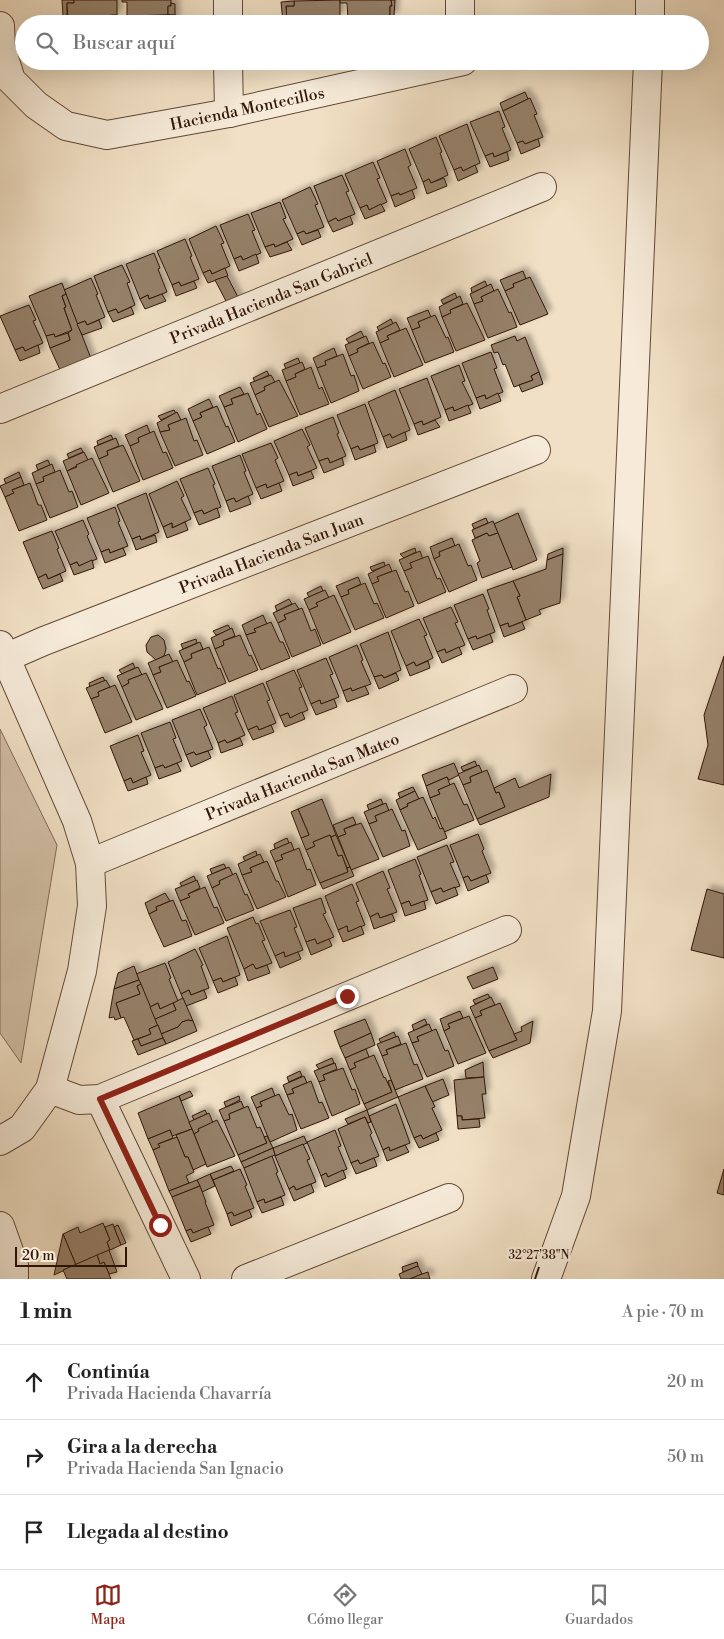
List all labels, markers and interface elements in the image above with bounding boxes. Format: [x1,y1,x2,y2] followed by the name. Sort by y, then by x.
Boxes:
[15,15,709,70] search box
[33,29,61,57] icon: search
[73,31,175,55] text: Buscar aquí
[168,83,326,135] street label: Hacienda Montecillos
[167,249,376,349] street label: Privada Hacienda San Gabriel
[176,509,367,598] street label: Privada Hacienda San Juan
[203,729,402,825] street label: Privada Hacienda San Mateo
[336,985,359,1008] route end
[149,1214,172,1237] route start
[15,1244,128,1267] scale bar
[22,1247,54,1265] text: 20 m
[509,1248,570,1263] text: 32°27'38"N
[20,1299,72,1325] text: 1 min
[622,1302,704,1322] text: A pie · 70 m
[67,1360,150,1384] text: Continúa
[20,1368,48,1396] icon: ahead
[667,1372,704,1392] text: 20 m
[67,1384,272,1404] text: Privada Hacienda Chavarría
[67,1435,217,1459] text: Gira a la derecha
[20,1443,48,1471] icon: right
[667,1447,704,1467] text: 50 m
[67,1459,284,1479] text: Privada Hacienda San Ignacio
[20,1518,48,1546] icon: arrive
[67,1520,229,1544] text: Llegada al destino
[91,1581,125,1629] tab: Mapa
[307,1581,383,1629] tab: Cómo llegar
[565,1581,633,1629] tab: Guardados

